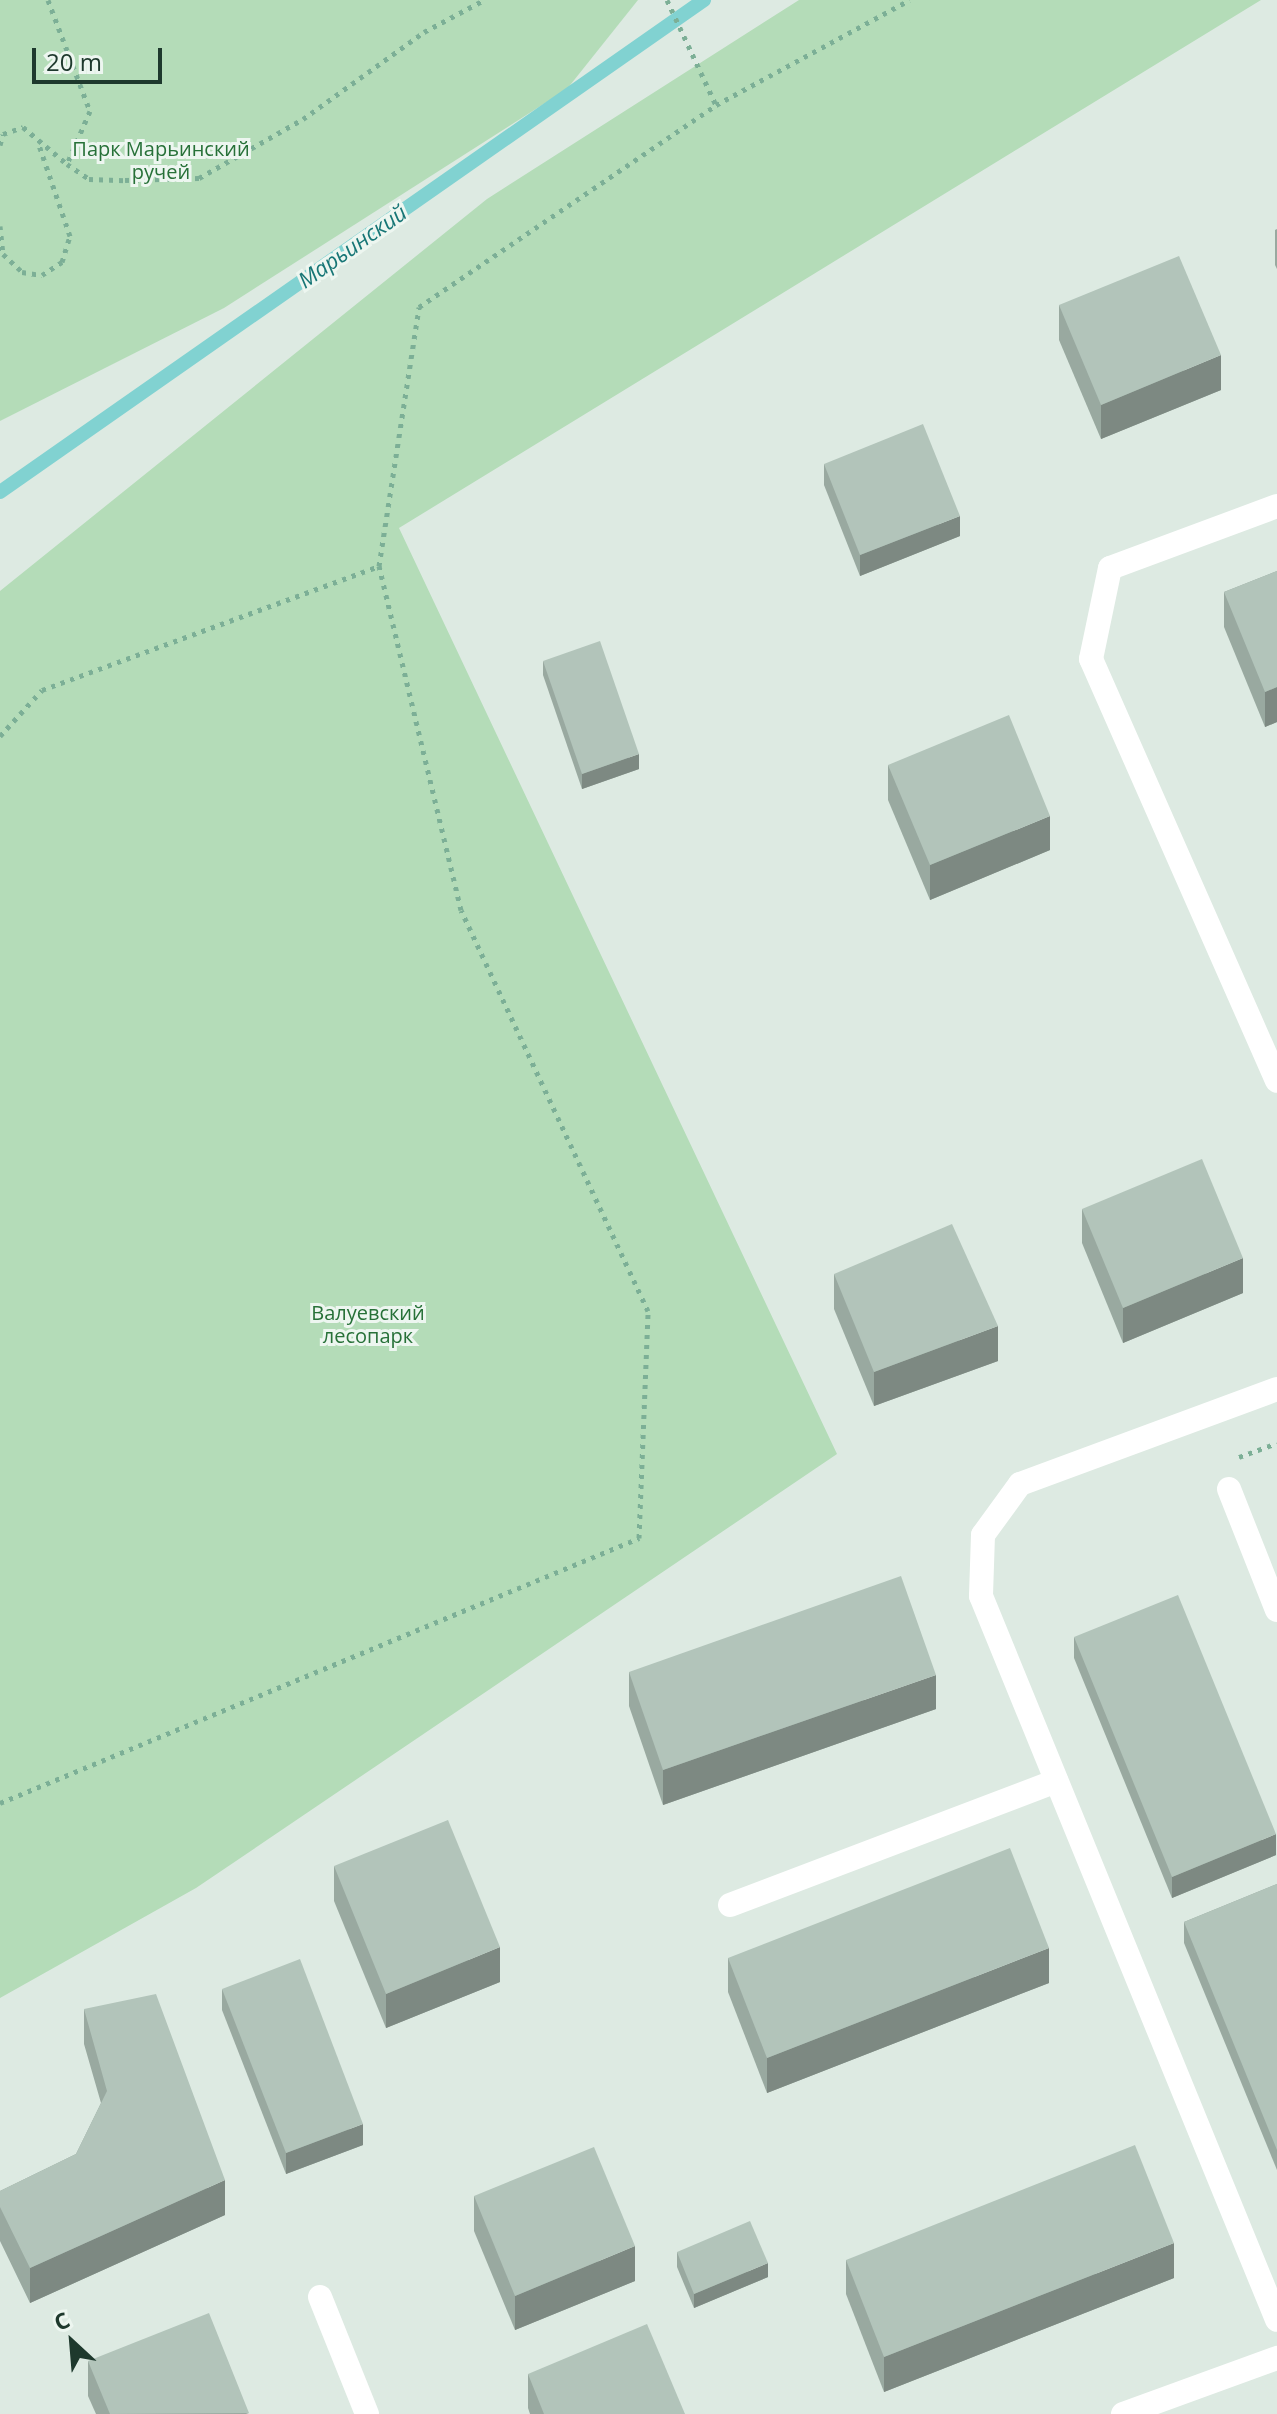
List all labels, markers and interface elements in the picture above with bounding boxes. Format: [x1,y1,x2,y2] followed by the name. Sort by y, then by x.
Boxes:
[36,32,166,82] scale bar
[46,45,102,78] text: 20 m
[72,136,250,183] park label: Парк Марьинский ручей
[293,199,411,293] water label: Марьинский
[311,1300,425,1347] park label: Валуевский лесопарк
[32,2302,112,2382] north arrow
[49,2304,74,2337] text: С

